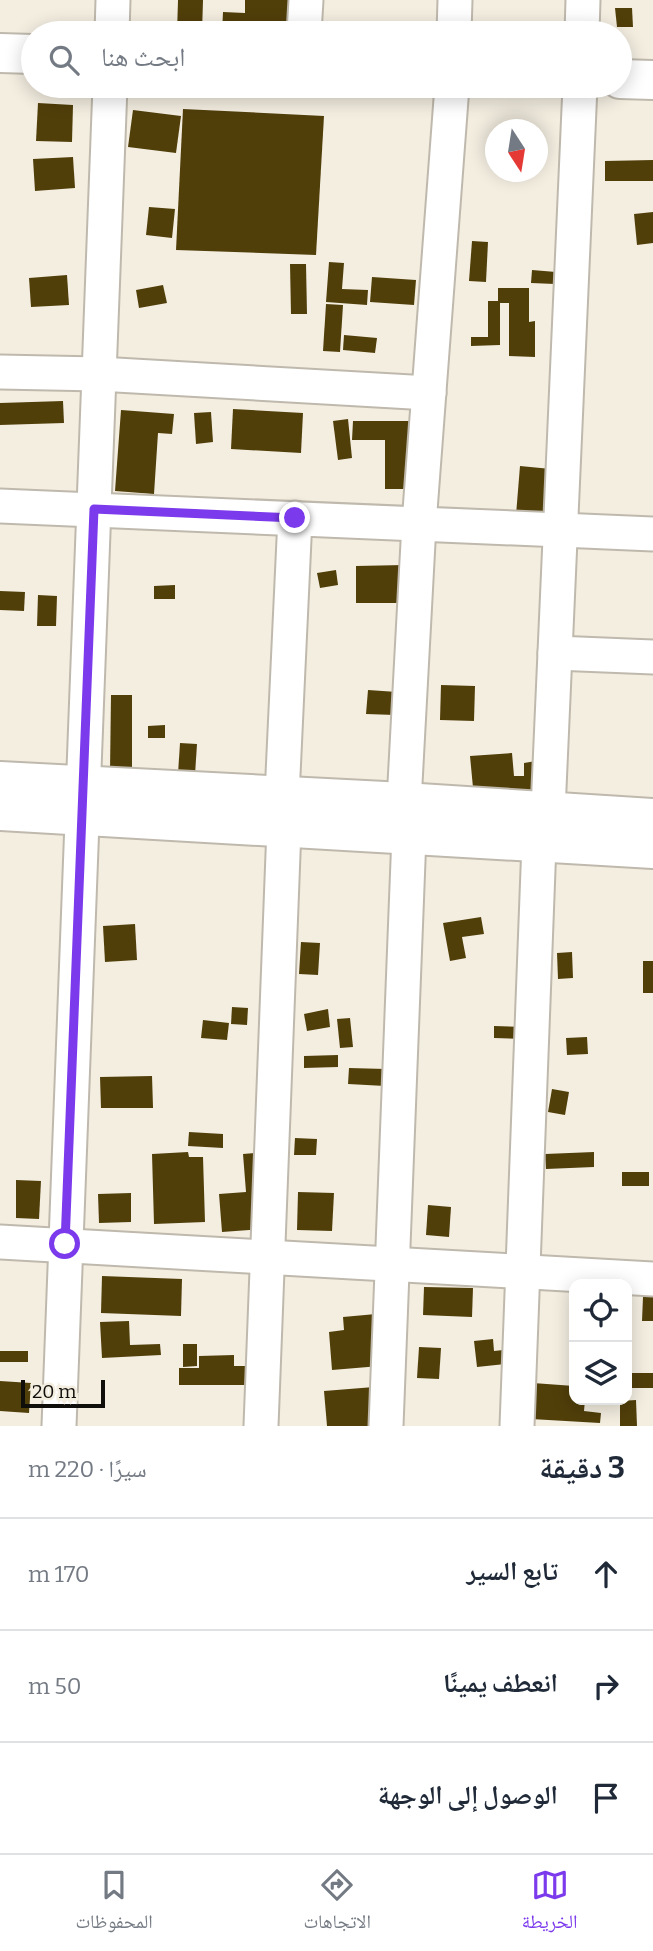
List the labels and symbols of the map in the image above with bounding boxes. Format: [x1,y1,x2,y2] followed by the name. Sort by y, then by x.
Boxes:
[485,119,548,182] north arrow
[279,502,310,533] route end
[49,1228,80,1259] route start
[21,1377,105,1409] scale bar

